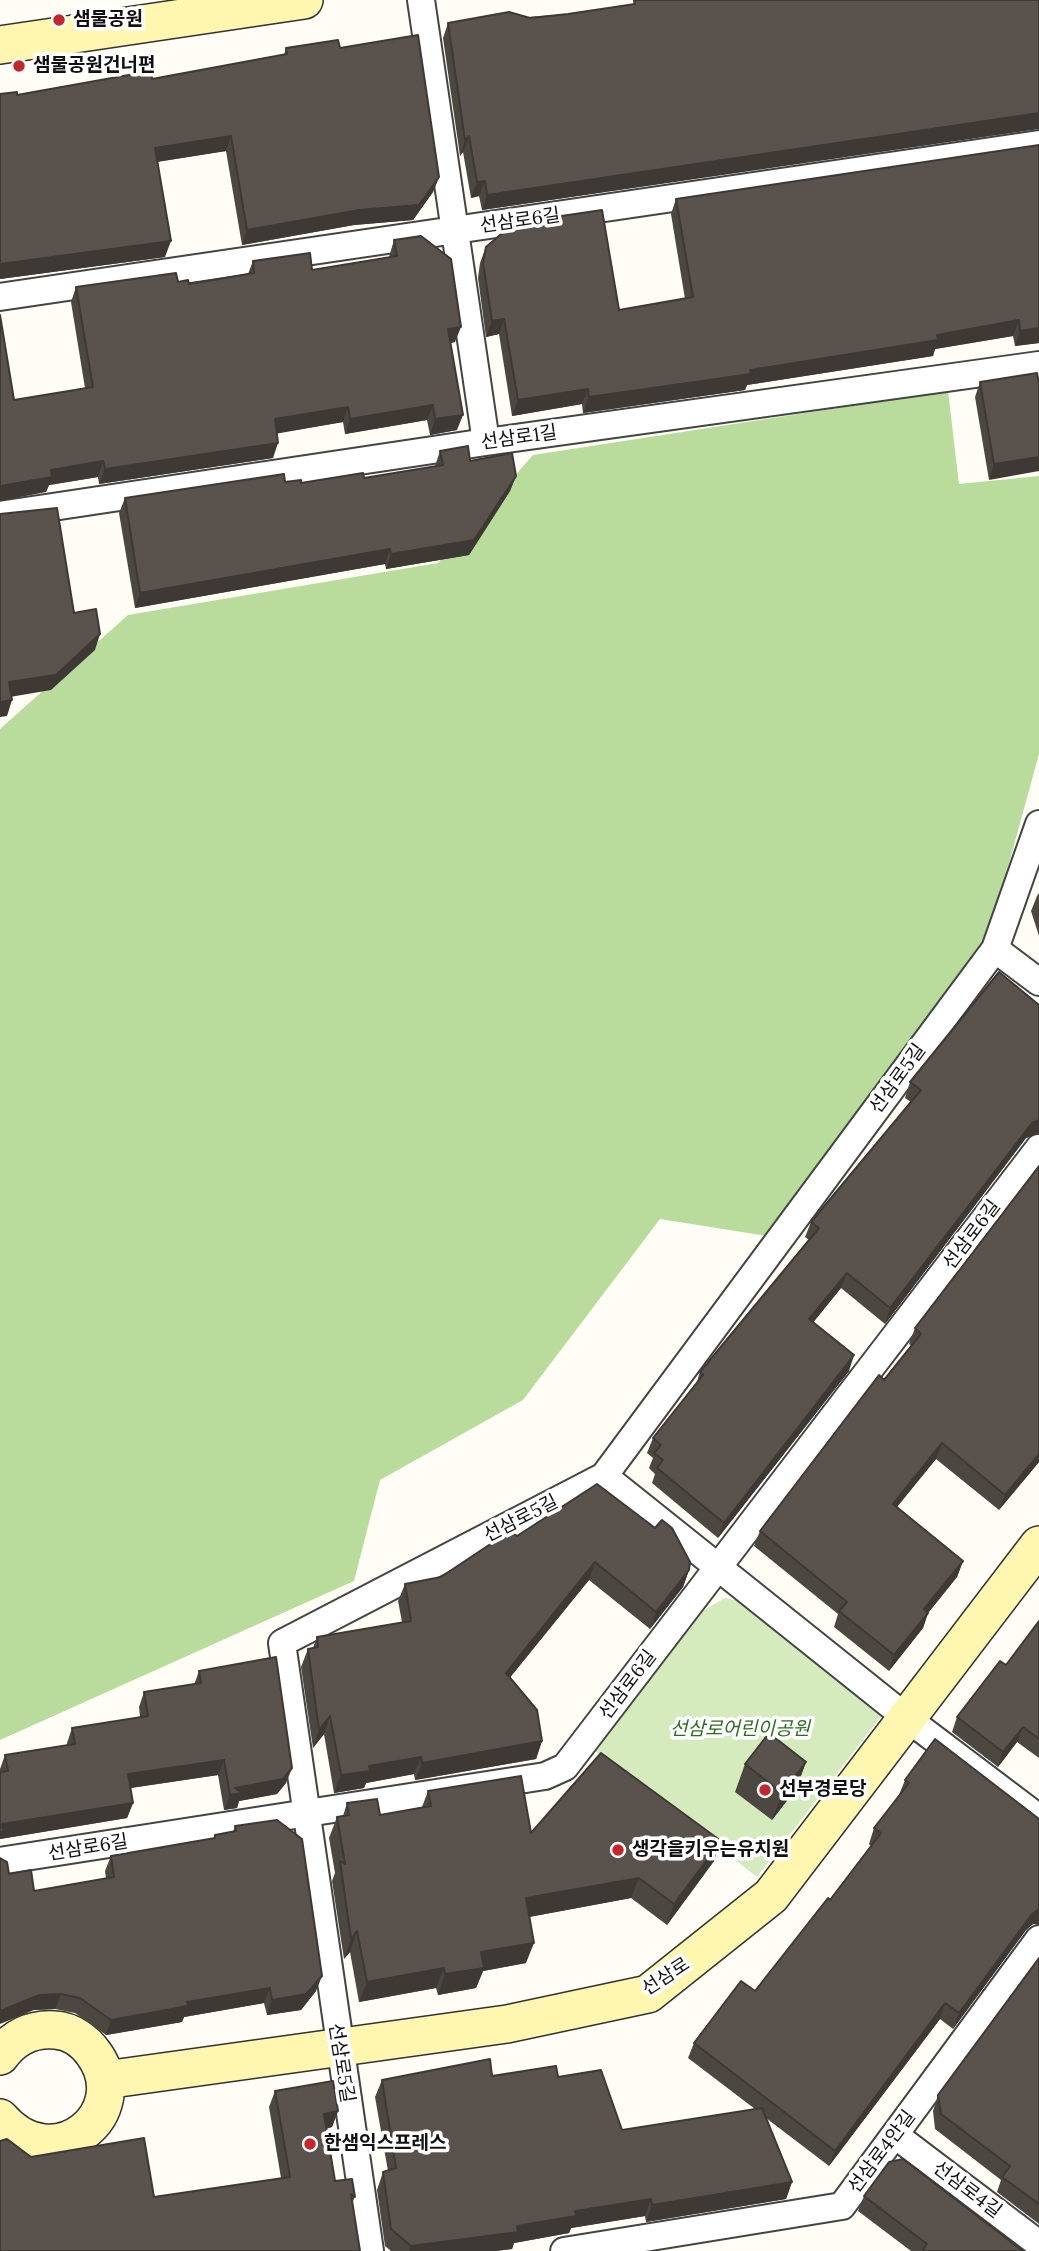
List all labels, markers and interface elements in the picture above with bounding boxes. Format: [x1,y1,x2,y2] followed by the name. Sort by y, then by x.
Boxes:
[73,9,143,31] place label: 샘물공원
[51,12,67,28] marker: 샘물공원
[33,55,155,77] place label: 샘물공원건너편
[11,58,27,74] marker: 샘물공원건너편
[478,204,562,238] street label: 선삼로6길
[479,421,559,455] street label: 선삼로1길
[865,1040,931,1118] street label: 선삼로5길
[939,1196,1005,1274] street label: 선삼로6길
[480,1491,562,1547] street label: 선삼로5길
[595,1646,661,1724] street label: 선삼로6길
[670,1719,810,1741] park label: 선삼로어린이공원
[779,1779,866,1801] place label: 선부경로당
[757,1782,773,1798] marker: 선부경로당
[46,1830,130,1866] street label: 선삼로6길
[632,1839,789,1861] place label: 생각을키우는유치원
[610,1842,626,1858] marker: 생각을키우는유치원
[638,1953,694,2001] street label: 선삼로
[323,2022,359,2104] street label: 선삼로5길
[843,2106,921,2198] street label: 선삼로4안길
[324,2133,446,2155] place label: 한샘익스프레스
[302,2136,318,2152] marker: 한샘익스프레스
[928,2157,1006,2223] street label: 선삼로4길

